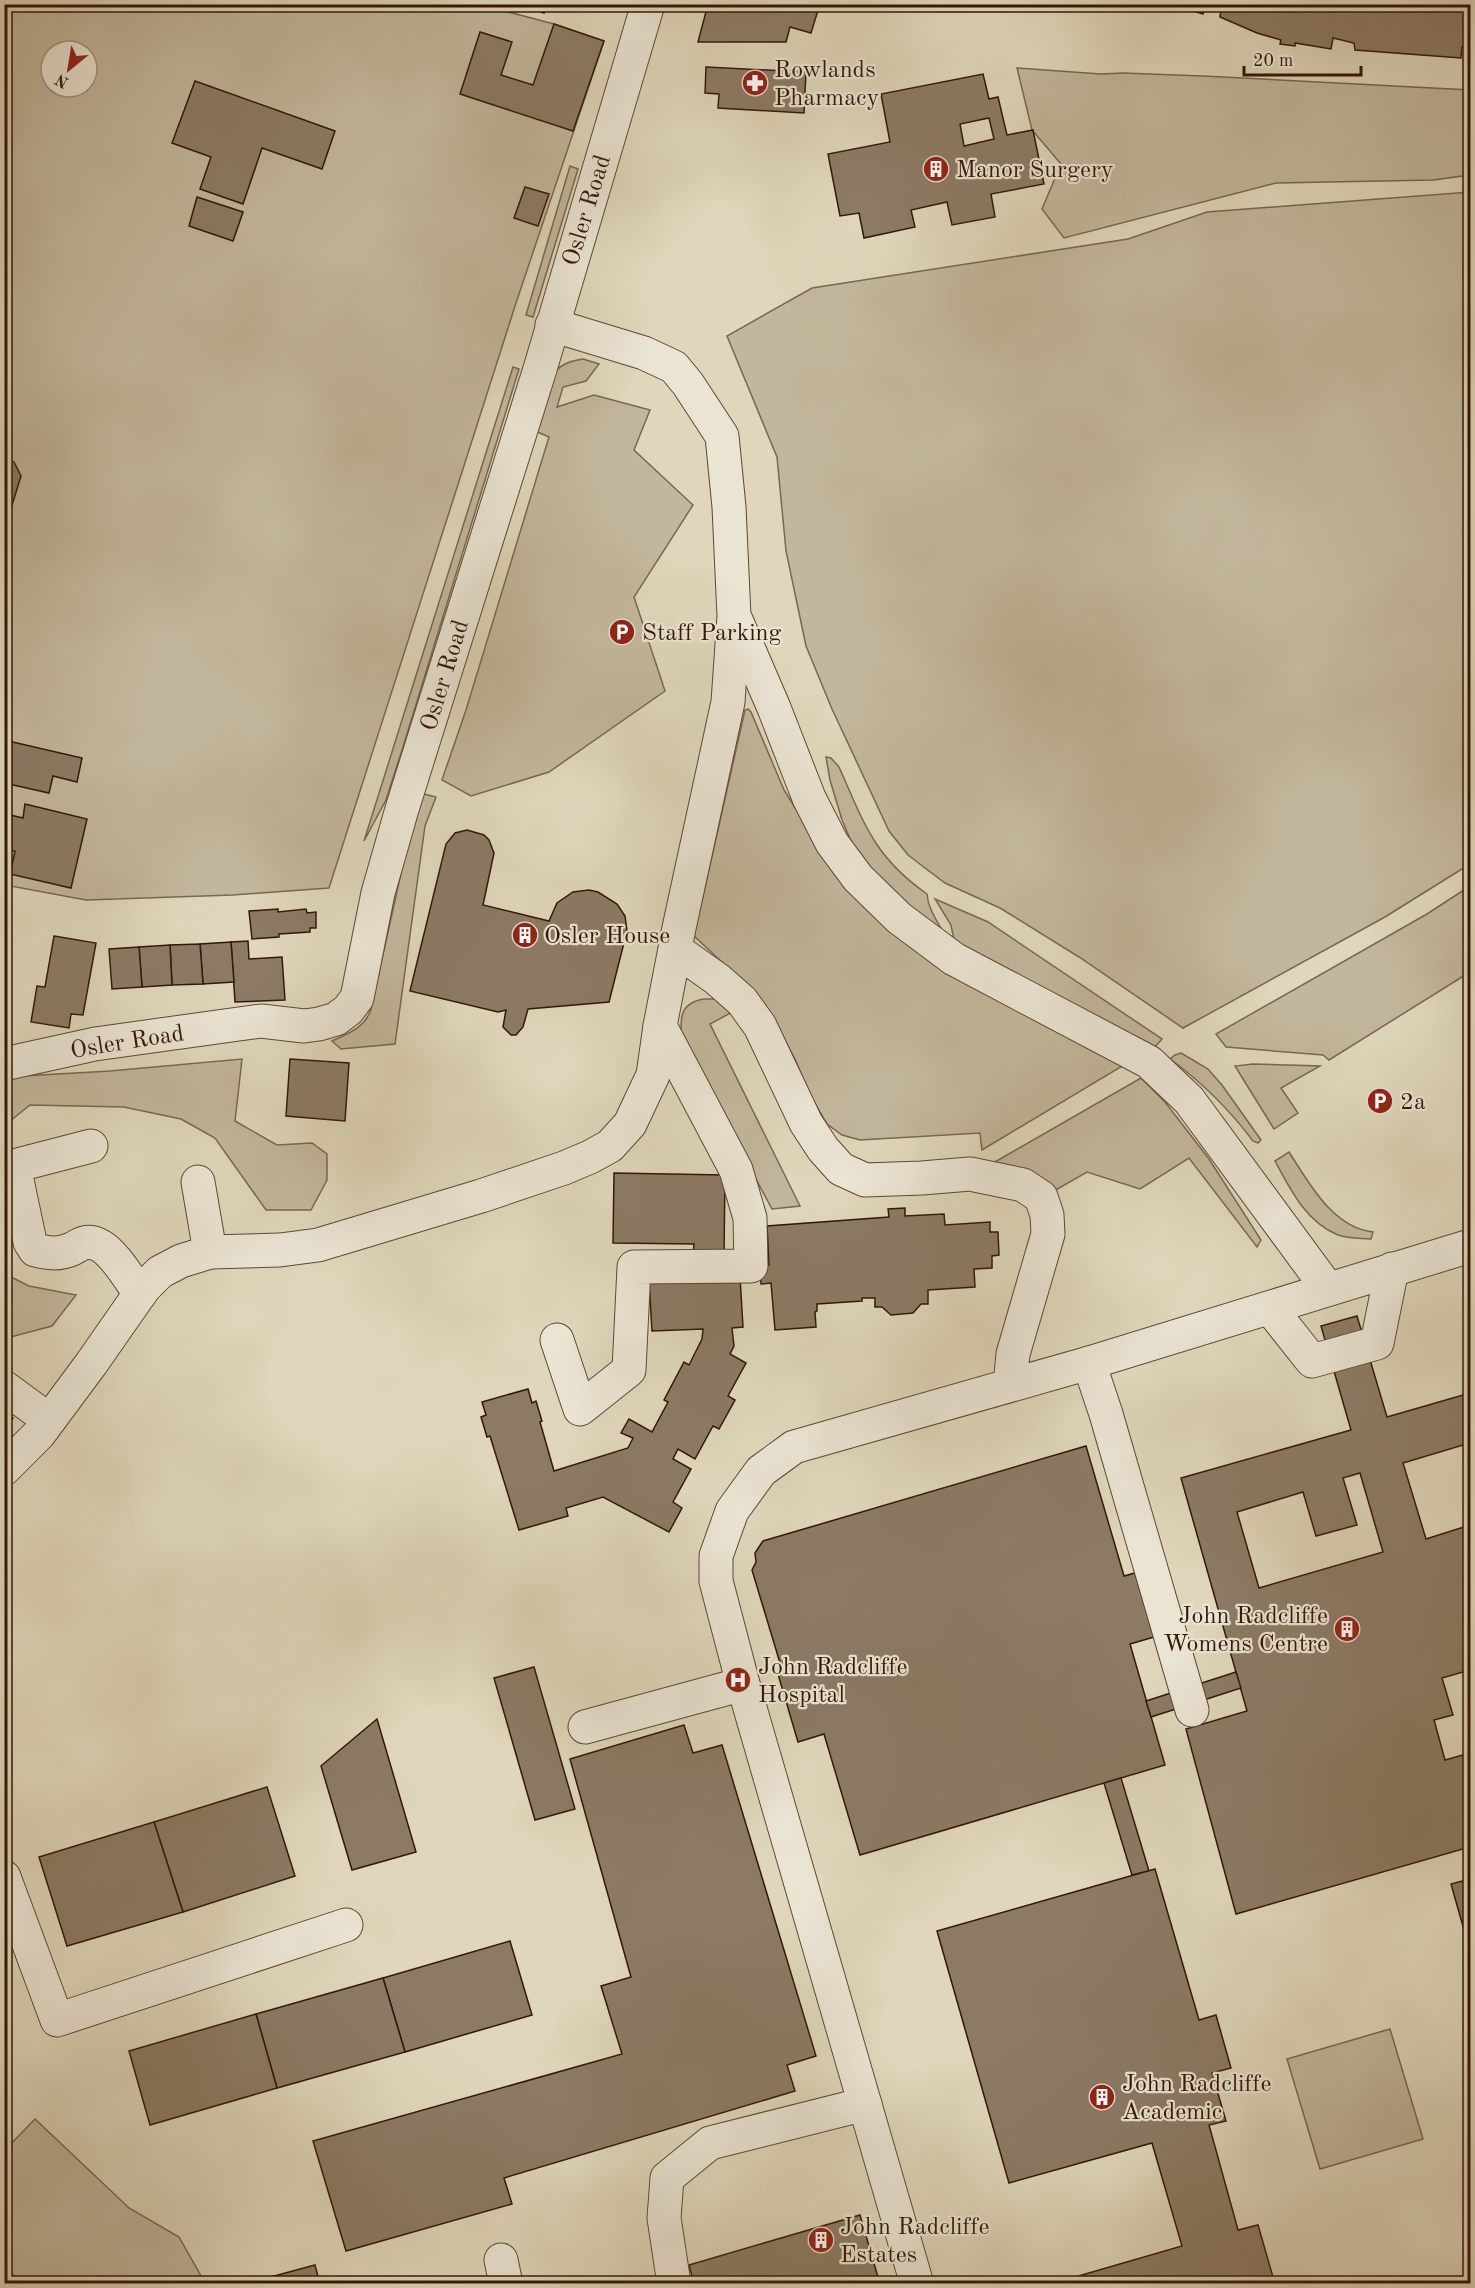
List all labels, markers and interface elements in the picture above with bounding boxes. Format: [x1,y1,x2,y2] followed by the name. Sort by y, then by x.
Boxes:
[39,39,99,99] north arrow
[1244,39,1361,77] scale bar
[1253,52,1293,70] text: 20 m
[774,59,879,111] place label: Rowlands Pharmacy
[740,68,770,98] pharmacy icon: Rowlands Pharmacy
[53,70,72,90] text: N
[560,152,616,269] street label: Osler Road
[921,154,951,184] building icon: Manor Surgery
[956,159,1114,183] place label: Manor Surgery
[418,617,474,734] street label: Osler Road
[607,617,637,647] parking icon: Staff Parking
[642,622,782,646] place label: Staff Parking
[510,920,540,950] building icon: Osler House
[544,925,670,949] place label: Osler House
[69,1022,186,1064] street label: Osler Road
[1365,1086,1395,1116] parking icon: 2a
[1400,1091,1426,1115] place label: 2a
[1163,1605,1328,1657] place label: John Radcliffe Womens Centre
[1332,1614,1362,1644] building icon: John Radcliffe Womens Centre
[758,1656,907,1708] place label: John Radcliffe Hospital
[723,1665,753,1695] hospital icon: John Radcliffe Hospital
[1122,2073,1271,2125] place label: John Radcliffe Academic
[1087,2082,1117,2112] building icon: John Radcliffe Academic
[840,2216,989,2268] place label: John Radcliffe Estates
[806,2225,836,2255] building icon: John Radcliffe Estates

